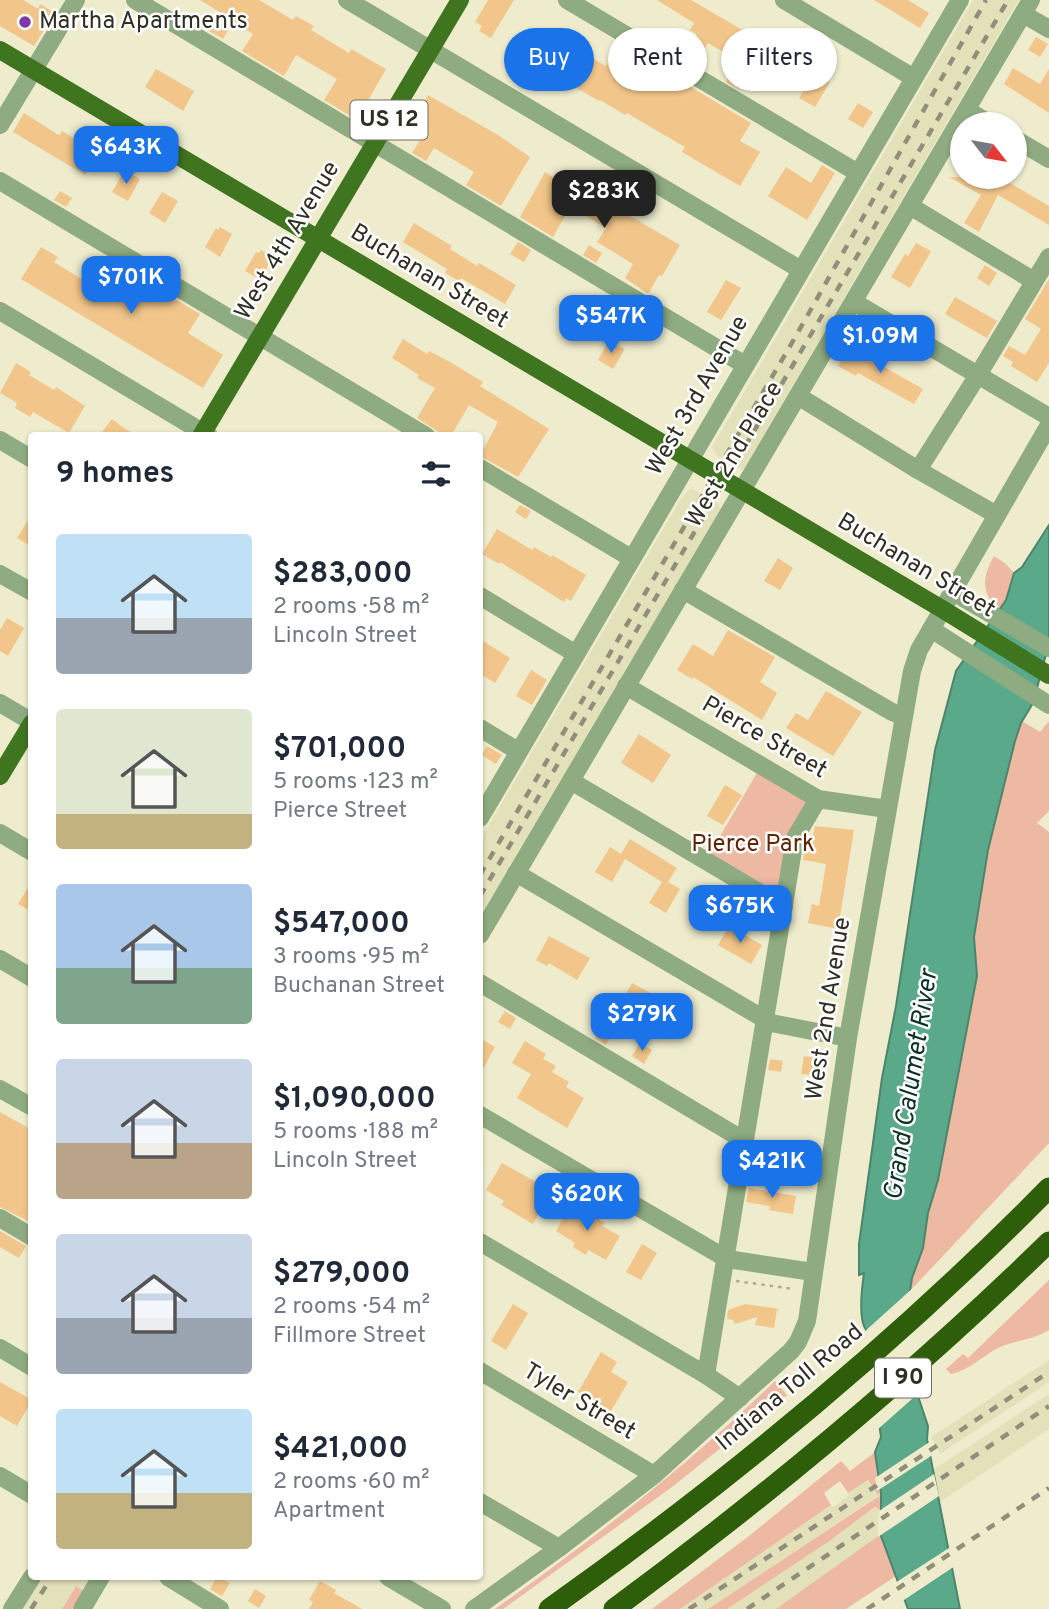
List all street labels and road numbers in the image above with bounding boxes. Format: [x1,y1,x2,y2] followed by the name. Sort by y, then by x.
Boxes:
[350,100,428,140] road number: US 12
[229,156,347,326] street label: West 4th Avenue
[344,218,514,336] street label: Buchanan Street
[640,311,756,481] street label: West 3rd Avenue
[680,376,790,534] street label: West 2nd Place
[831,507,1001,625] street label: Buchanan Street
[696,690,832,786] street label: Pierce Street
[800,915,858,1103] street label: West 2nd Avenue
[710,1318,870,1458] street label: Indiana Toll Road
[517,1357,641,1447] street label: Tyler Street
[875,1358,931,1398] road number: I 90

